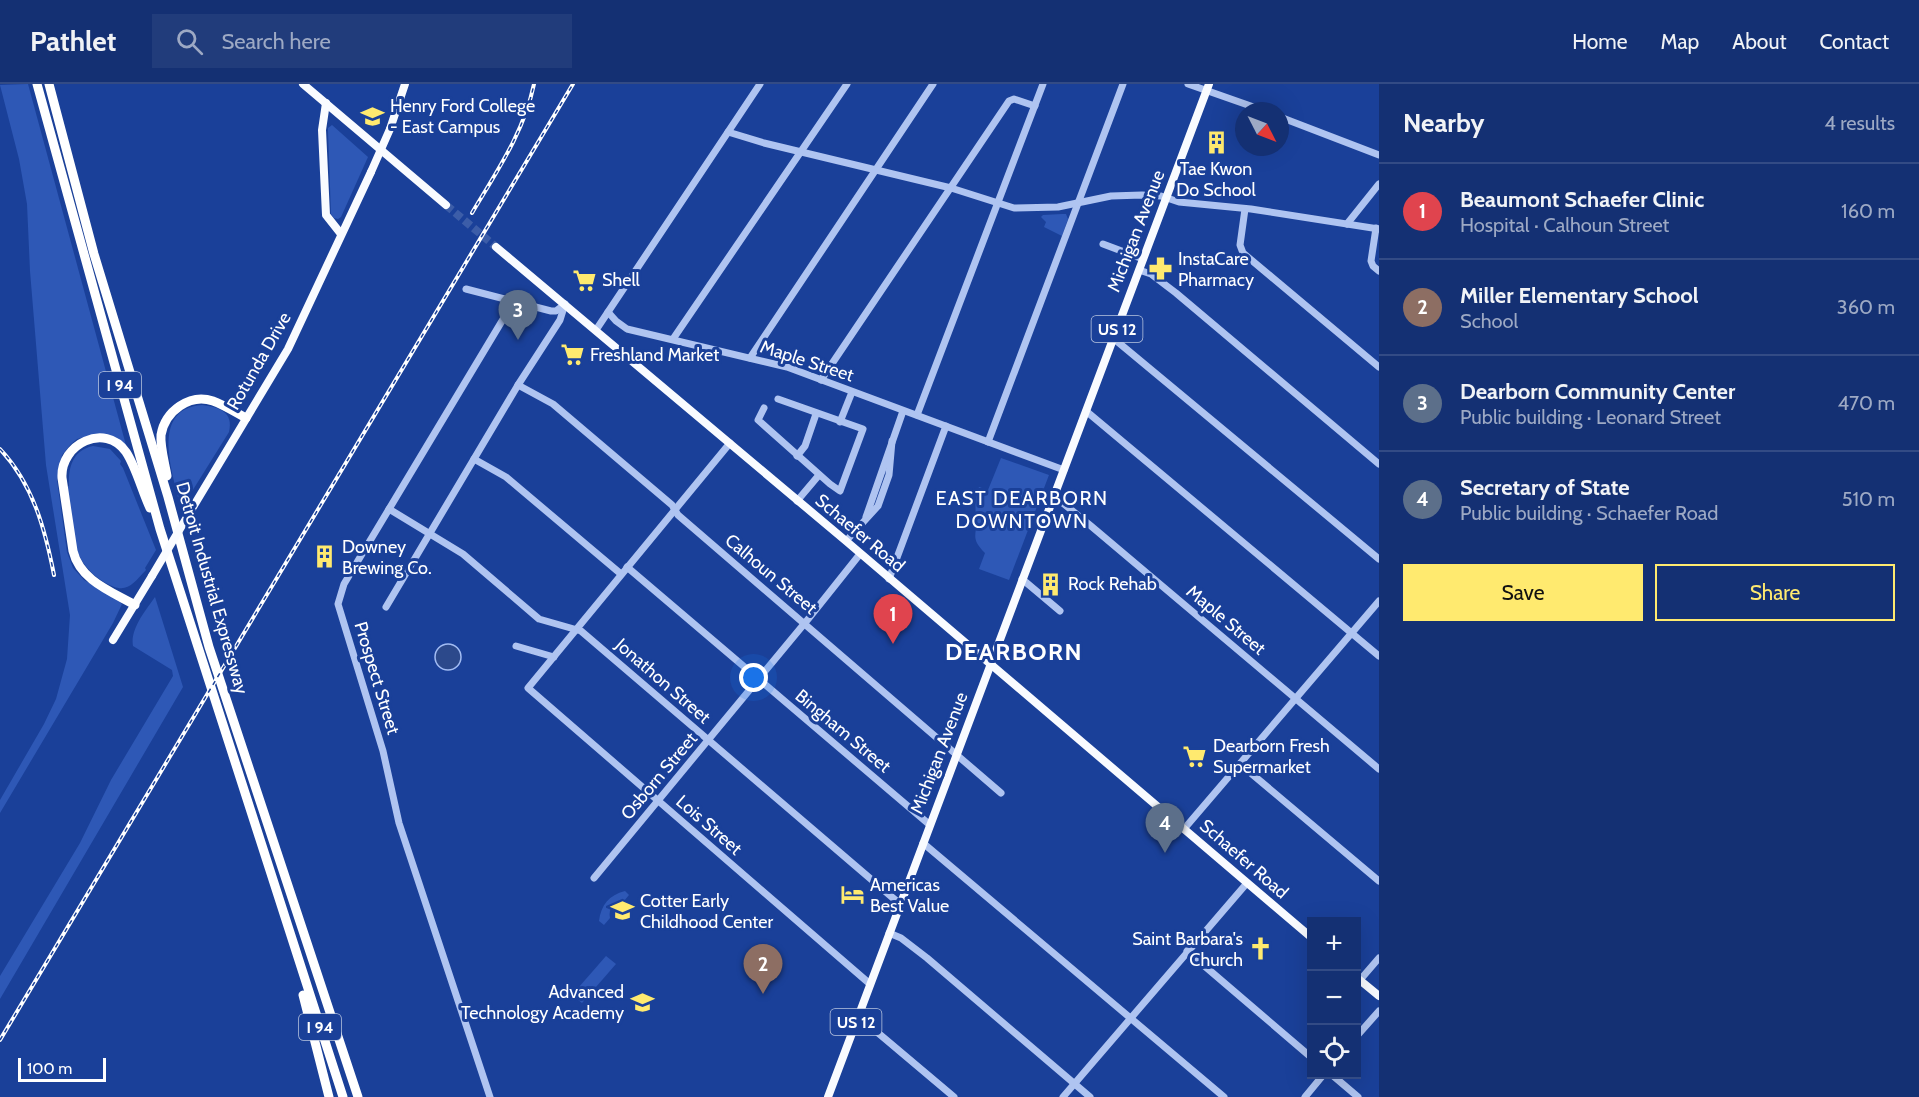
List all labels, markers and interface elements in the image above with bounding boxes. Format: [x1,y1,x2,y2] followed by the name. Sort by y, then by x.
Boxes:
[152,14,572,68] search box
[30,24,116,58] text: Pathlet
[173,25,206,58] icon: search
[221,28,331,55] text: Search here
[1572,29,1628,54] text: Home
[1661,29,1699,54] text: Map
[1732,29,1786,54] text: About
[1819,29,1889,54] text: Contact
[390,95,535,138] place label: Henry Ford College - East Campus
[1235,102,1289,156] north arrow
[359,103,385,129] school or university icon: Henry Ford College - East Campus
[1403,107,1484,139] text: Nearby
[1824,111,1895,135] text: 4 results
[1203,130,1229,156] building icon: Tae Kwon Do School
[1176,158,1256,201] place label: Tae Kwon Do School
[1103,167,1169,295] street label: Michigan Avenue
[1460,186,1704,213] text: Beaumont Schaefer Clinic
[1419,199,1426,223] text: 1
[1841,199,1895,223] text: 160 m
[1460,213,1669,237] text: Hospital · Calhoun Street
[1178,248,1254,291] place label: InstaCare Pharmacy
[1147,256,1173,282] pharmacy icon: InstaCare Pharmacy
[571,267,597,293] supermarket icon: Shell
[602,269,641,291] place label: Shell
[1460,282,1699,309] text: Miller Elementary School
[498,290,538,340] pin: 3
[1417,295,1428,319] text: 2
[1837,295,1895,319] text: 360 m
[222,308,296,414] street label: Rotunda Drive
[1460,309,1518,333] text: School
[1092,316,1142,342] road number: US 12
[758,336,856,386] street label: Maple Street
[559,342,585,368] supermarket icon: Freshland Market
[590,344,719,366] place label: Freshland Market
[99,372,141,398] road number: I 94
[1460,378,1735,405] text: Dearborn Community Center
[1417,391,1428,415] text: 3
[1838,391,1895,415] text: 470 m
[1460,405,1721,429] text: Public building · Leonard Street
[1460,474,1630,501] text: Secretary of State
[171,479,253,697] street label: Detroit Industrial Expressway
[935,486,1109,533] district label: EAST DEARBORN DOWNTOWN
[1416,487,1429,511] text: 4
[1842,487,1895,511] text: 510 m
[811,489,909,577] street label: Schaefer Road
[1460,501,1718,525] text: Public building · Schaefer Road
[720,529,822,619] street label: Calhoun Street
[342,536,432,579] place label: Downey Brewing Co.
[311,544,337,570] building icon: Downey Brewing Co.
[1403,564,1643,621] button: Save
[1655,564,1895,621] button: Share
[1037,571,1063,597] building icon: Rock Rehab
[1068,573,1157,595] place label: Rock Rehab
[1182,580,1270,660] street label: Maple Street
[874,594,912,644] pin: 1
[349,619,405,737] street label: Prospect Street
[610,633,715,728] street label: Jonathon Street
[945,637,1083,666] district label: DEARBORN
[739,663,768,692] your location
[791,685,895,777] street label: Bingham Street
[906,689,972,817] street label: Michigan Avenue
[616,728,702,824] street label: Osborn Street
[1213,735,1330,778] place label: Dearborn Fresh Supermarket
[1182,743,1208,769] supermarket icon: Dearborn Fresh Supermarket
[671,790,747,860] street label: Lois Street
[1146,804,1184,853] pin: 4
[1195,815,1293,903] street label: Schaefer Road
[870,874,949,917] place label: Americas Best Value
[839,882,865,908] hotel icon: Americas Best Value
[640,890,774,933] place label: Cotter Early Childhood Center
[609,898,635,924] school or university icon: Cotter Early Childhood Center
[1307,917,1361,1079] map controls
[1307,917,1361,971] button: +
[1132,928,1243,971] place label: Saint Barbara's Church
[1248,936,1274,962] church icon: Saint Barbara's Church
[744,944,783,994] pin: 2
[1307,971,1361,1025] button: −
[461,981,624,1024] place label: Advanced Technology Academy
[629,989,655,1015] school or university icon: Advanced Technology Academy
[830,1009,882,1035] road number: US 12
[299,1014,341,1040] road number: I 94
[1307,1025,1361,1079] button: locate
[18,1055,106,1082] scale bar
[27,1059,72,1078] text: 100 m

